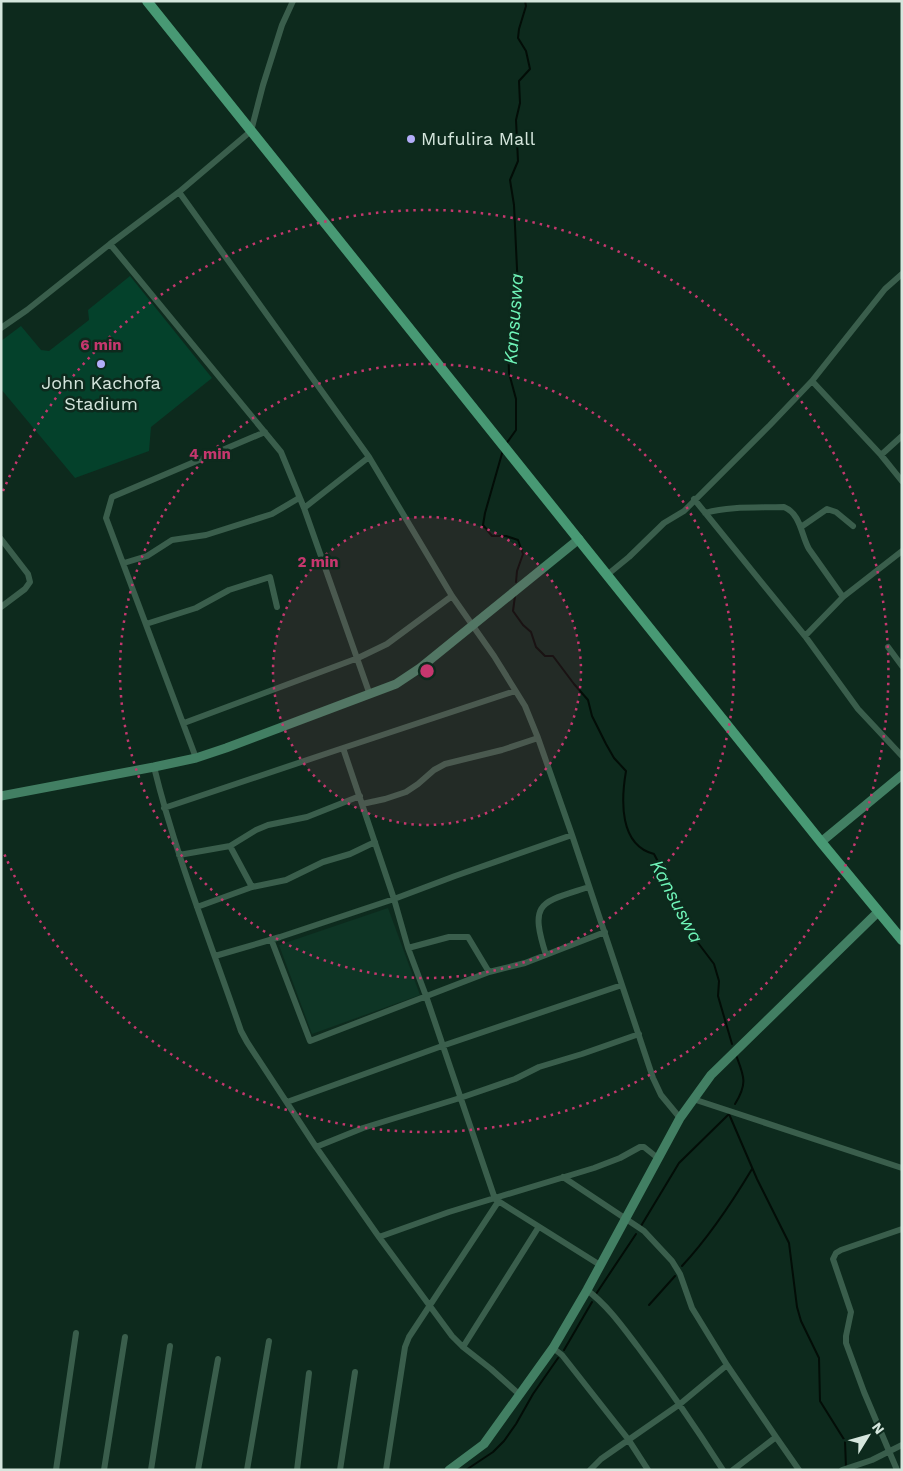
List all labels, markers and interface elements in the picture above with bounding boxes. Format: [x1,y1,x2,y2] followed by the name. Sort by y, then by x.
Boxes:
[421,128,536,149] place label: Mufulira Mall
[405,133,417,145] marker: Mufulira Mall
[499,272,528,365] water label: Kansuswa
[80,336,122,354] text: 6 min
[95,358,107,370] marker: John Kachofa Stadium
[41,372,161,414] place label: John Kachofa Stadium
[189,445,231,463] text: 4 min
[297,553,339,571] text: 2 min
[418,662,436,680] centre of rings
[645,856,708,947] water label: Kansuswa
[843,1411,893,1461] north arrow
[869,1419,888,1437] text: N

